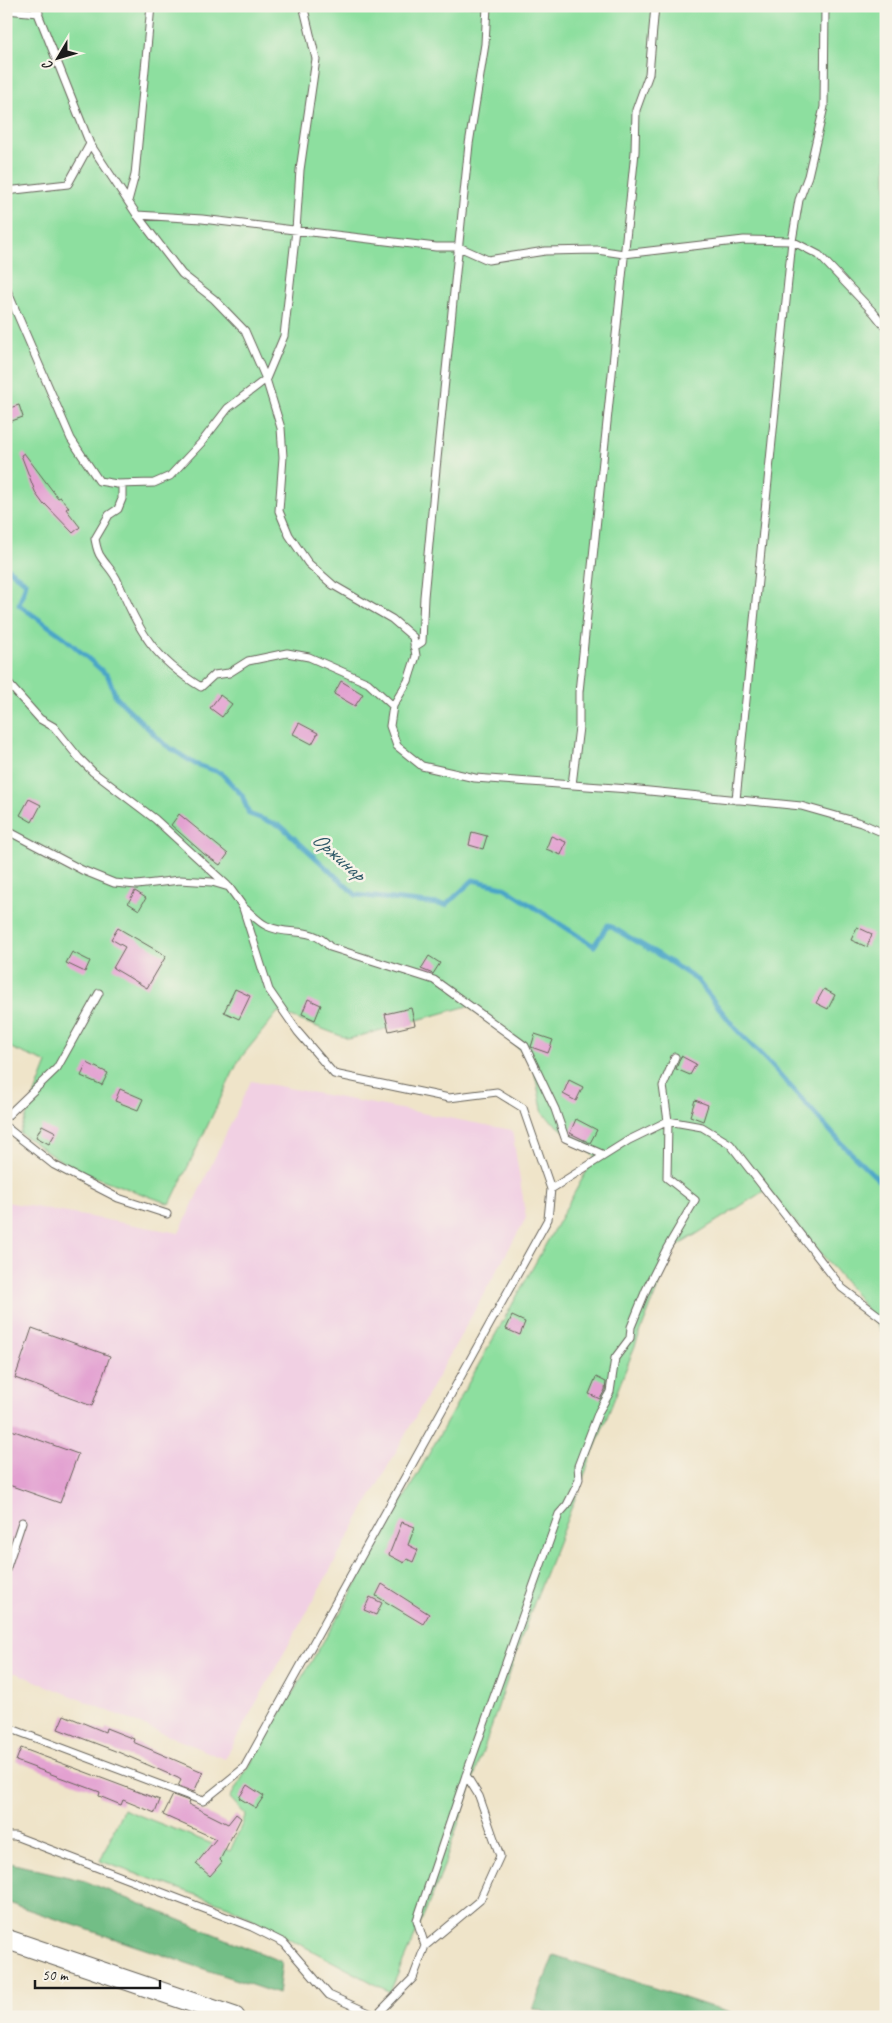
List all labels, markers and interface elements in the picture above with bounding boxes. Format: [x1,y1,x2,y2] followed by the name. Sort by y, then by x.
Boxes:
[32,32,82,82] north arrow
[38,56,57,74] text: С
[307,826,373,888] water label: Оржинар
[35,1958,160,1990] scale bar
[42,1966,69,1985] text: 50 m

